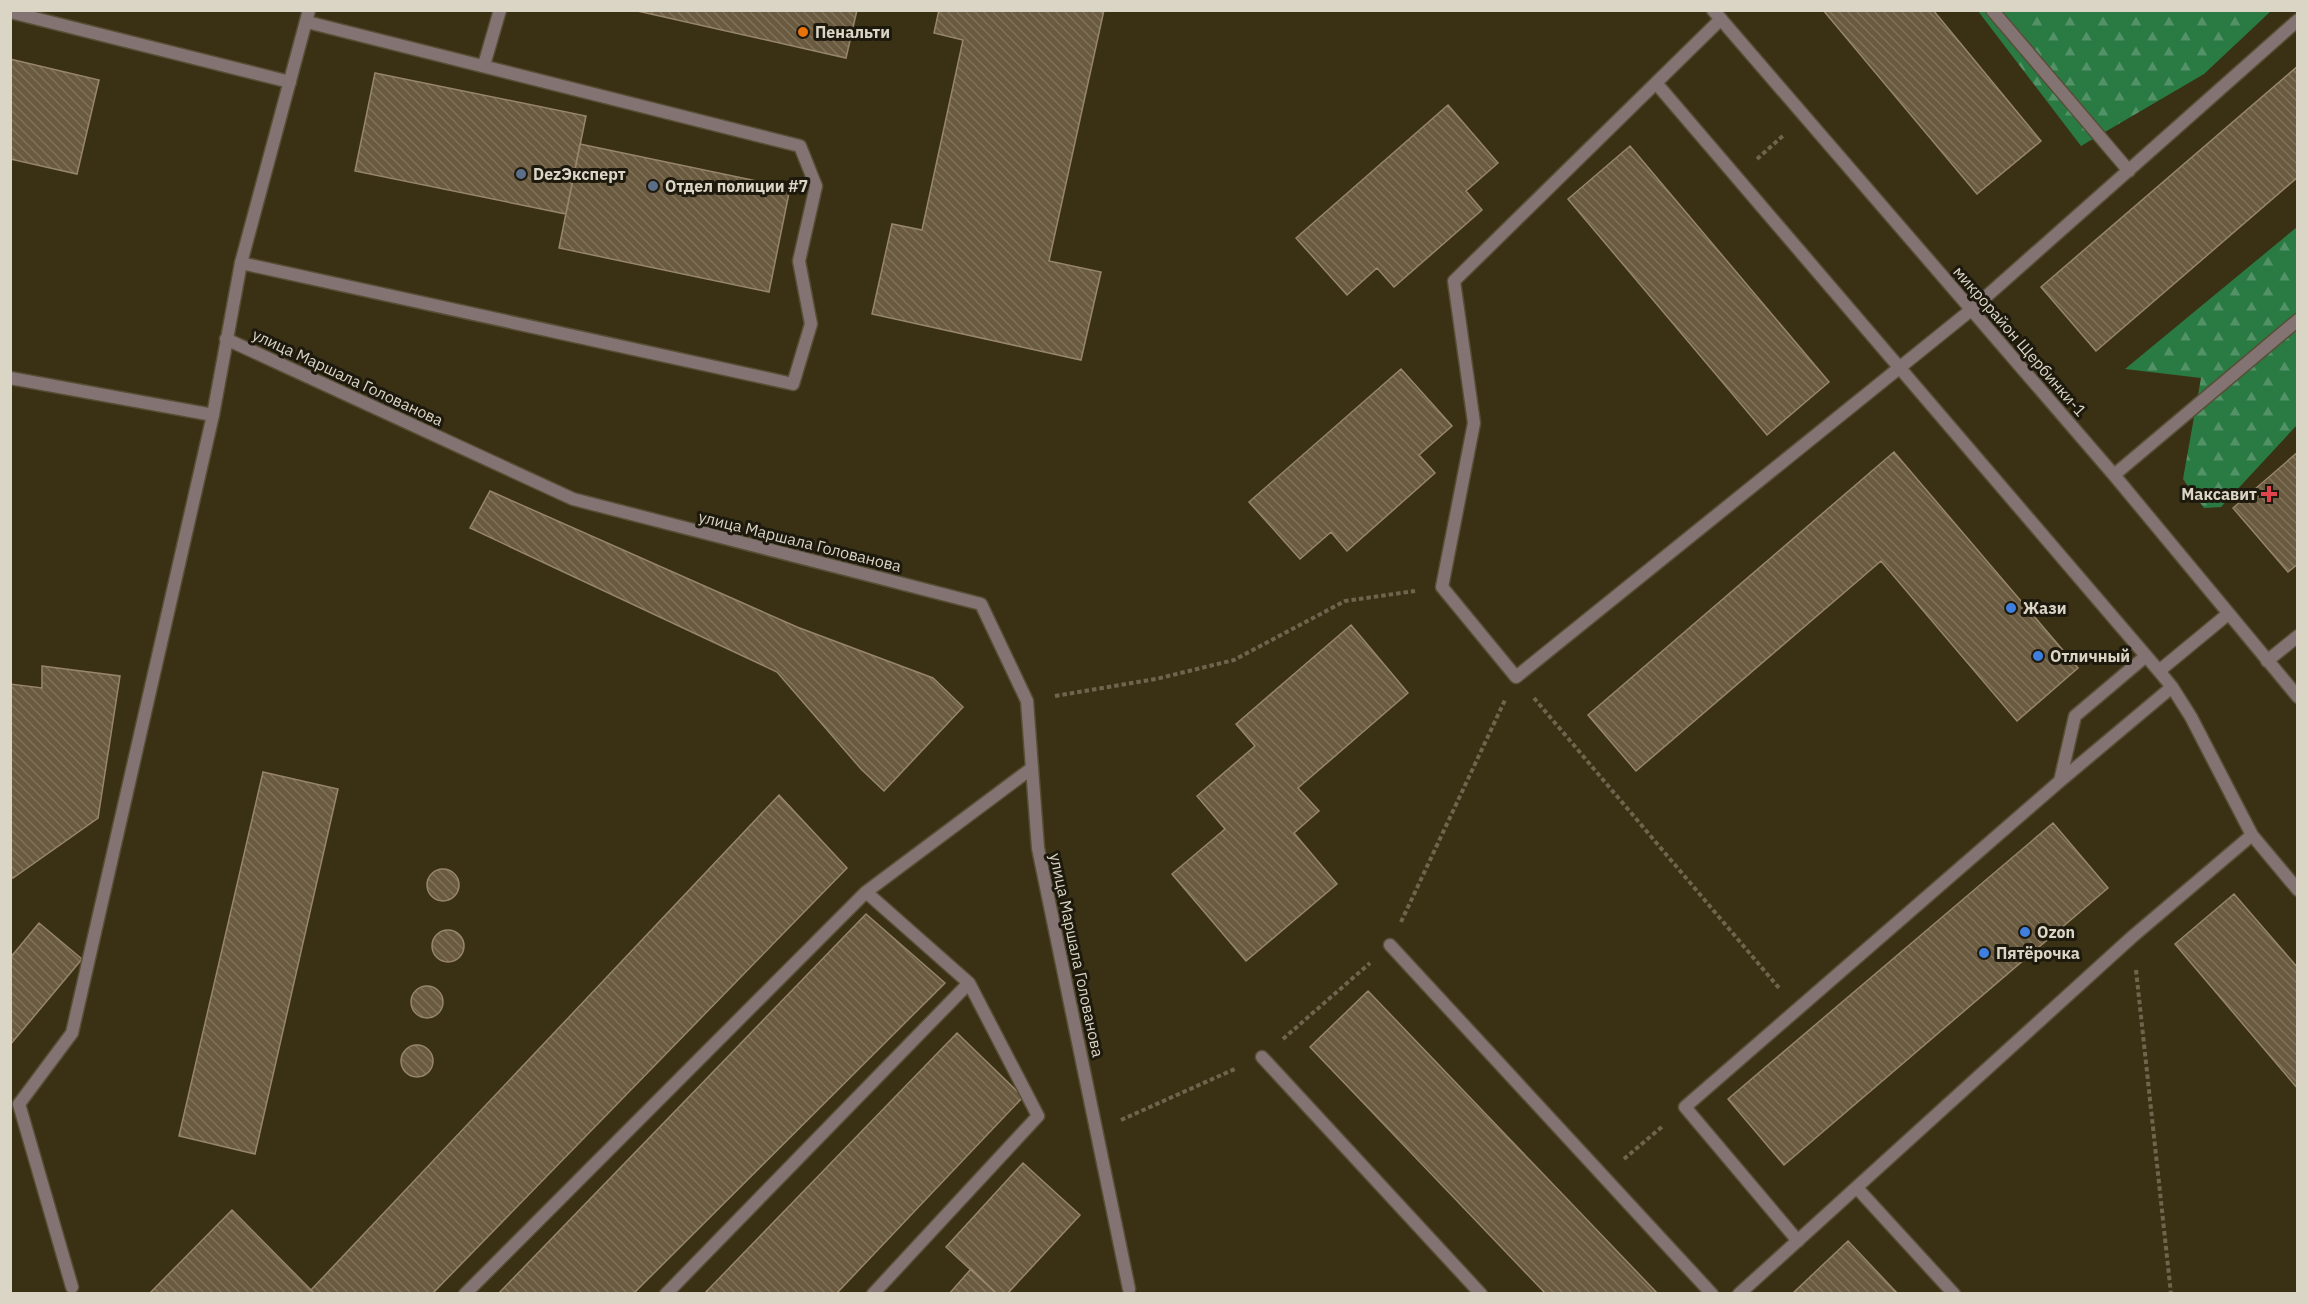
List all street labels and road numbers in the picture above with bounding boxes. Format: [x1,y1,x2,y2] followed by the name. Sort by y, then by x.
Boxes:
[1949,262,2091,420] street label: микрорайон Щербинки-1
[249,324,447,430] street label: улица Маршала Голованова
[697,506,904,576] street label: улица Маршала Голованова
[1046,851,1109,1059] street label: улица Маршала Голованова

